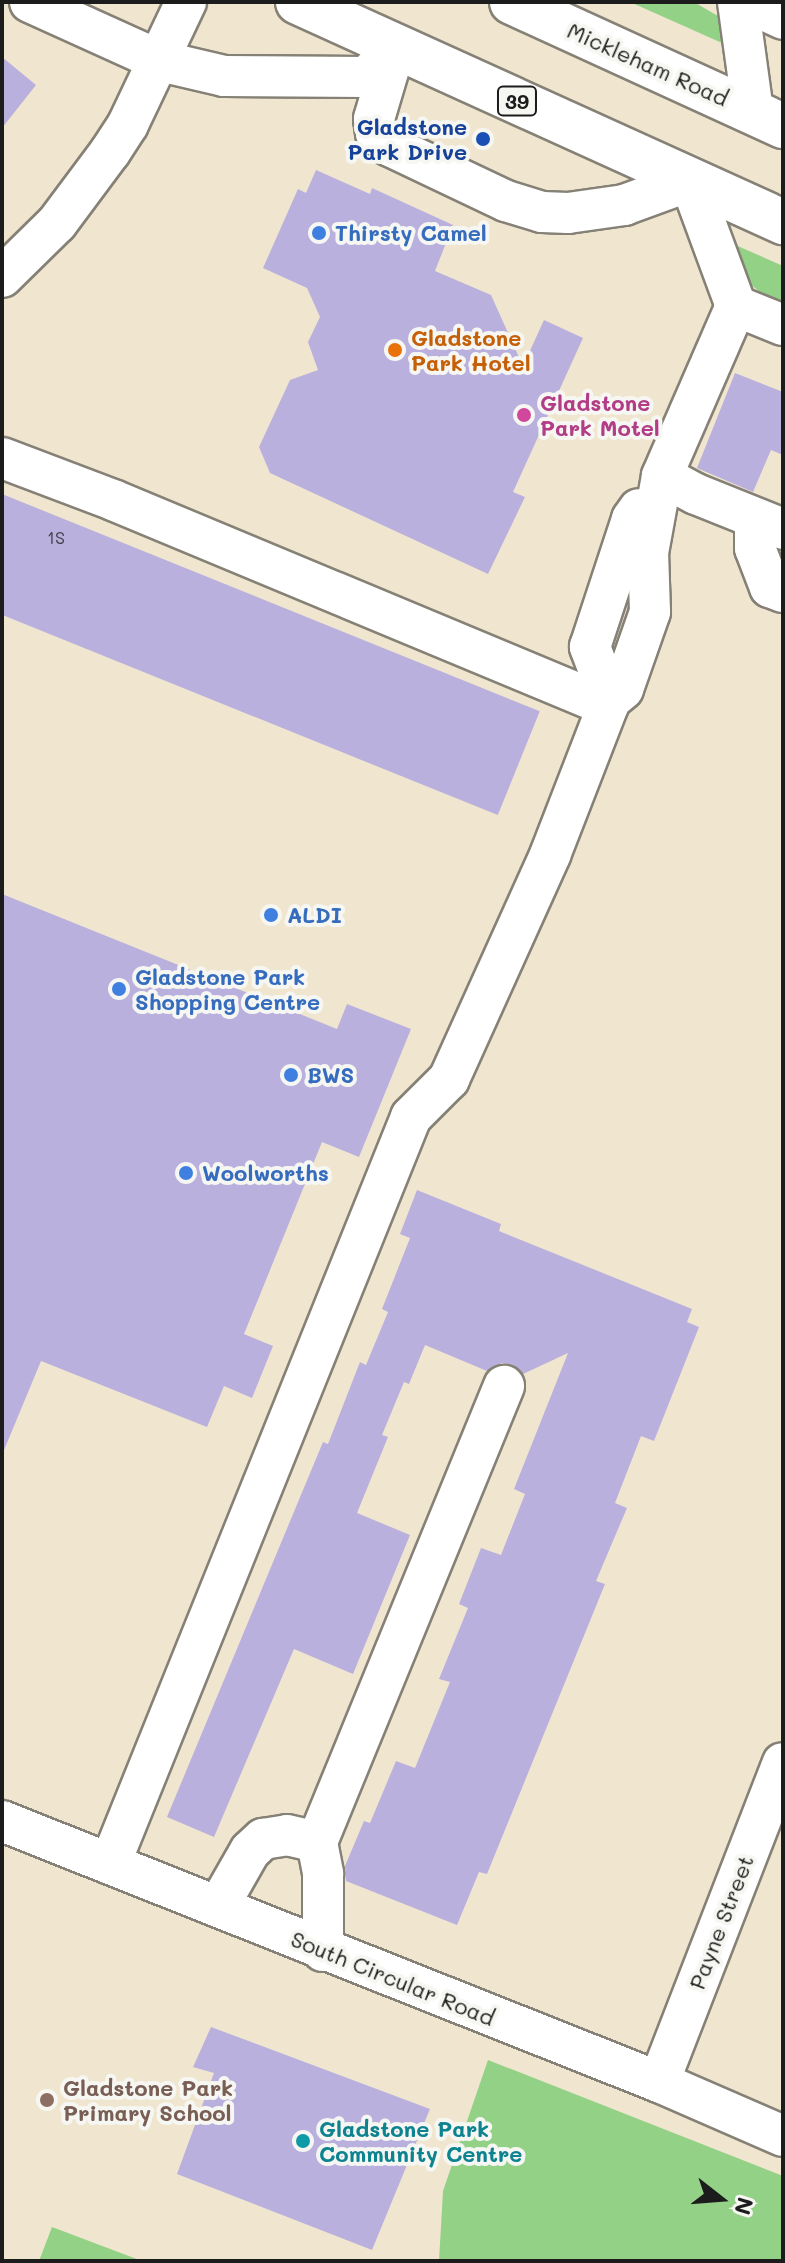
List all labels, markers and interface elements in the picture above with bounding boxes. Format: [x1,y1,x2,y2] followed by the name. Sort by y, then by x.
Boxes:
[563,17,733,111] street label: Mickleham Road
[495,85,539,117] road number: 39
[348,113,467,164] place label: Gladstone Park Drive
[474,130,492,148] marker: Gladstone Park Drive
[335,220,487,246] place label: Thirsty Camel
[310,224,328,242] marker: Thirsty Camel
[411,324,531,376] place label: Gladstone Park Hotel
[386,341,404,359] marker: Gladstone Park Hotel
[540,389,660,440] place label: Gladstone Park Motel
[515,406,533,424] marker: Gladstone Park Motel
[47,526,65,548] house number: 1S
[287,902,342,928] place label: ALDI
[262,906,280,924] marker: ALDI
[135,963,320,1014] place label: Gladstone Park Shopping Centre
[110,980,128,998] marker: Gladstone Park Shopping Centre
[307,1062,354,1088] place label: BWS
[282,1066,300,1084] marker: BWS
[202,1160,329,1186] place label: Woolworths
[177,1164,195,1182] marker: Woolworths
[683,1851,759,1993] street label: Payne Street
[287,1925,499,2031] street label: South Circular Road
[63,2074,233,2126] place label: Gladstone Park Primary School
[38,2091,56,2109] marker: Gladstone Park Primary School
[319,2115,522,2166] place label: Gladstone Park Community Centre
[294,2132,312,2150] marker: Gladstone Park Community Centre
[681,2159,761,2239] north arrow
[728,2194,761,2218] text: N

